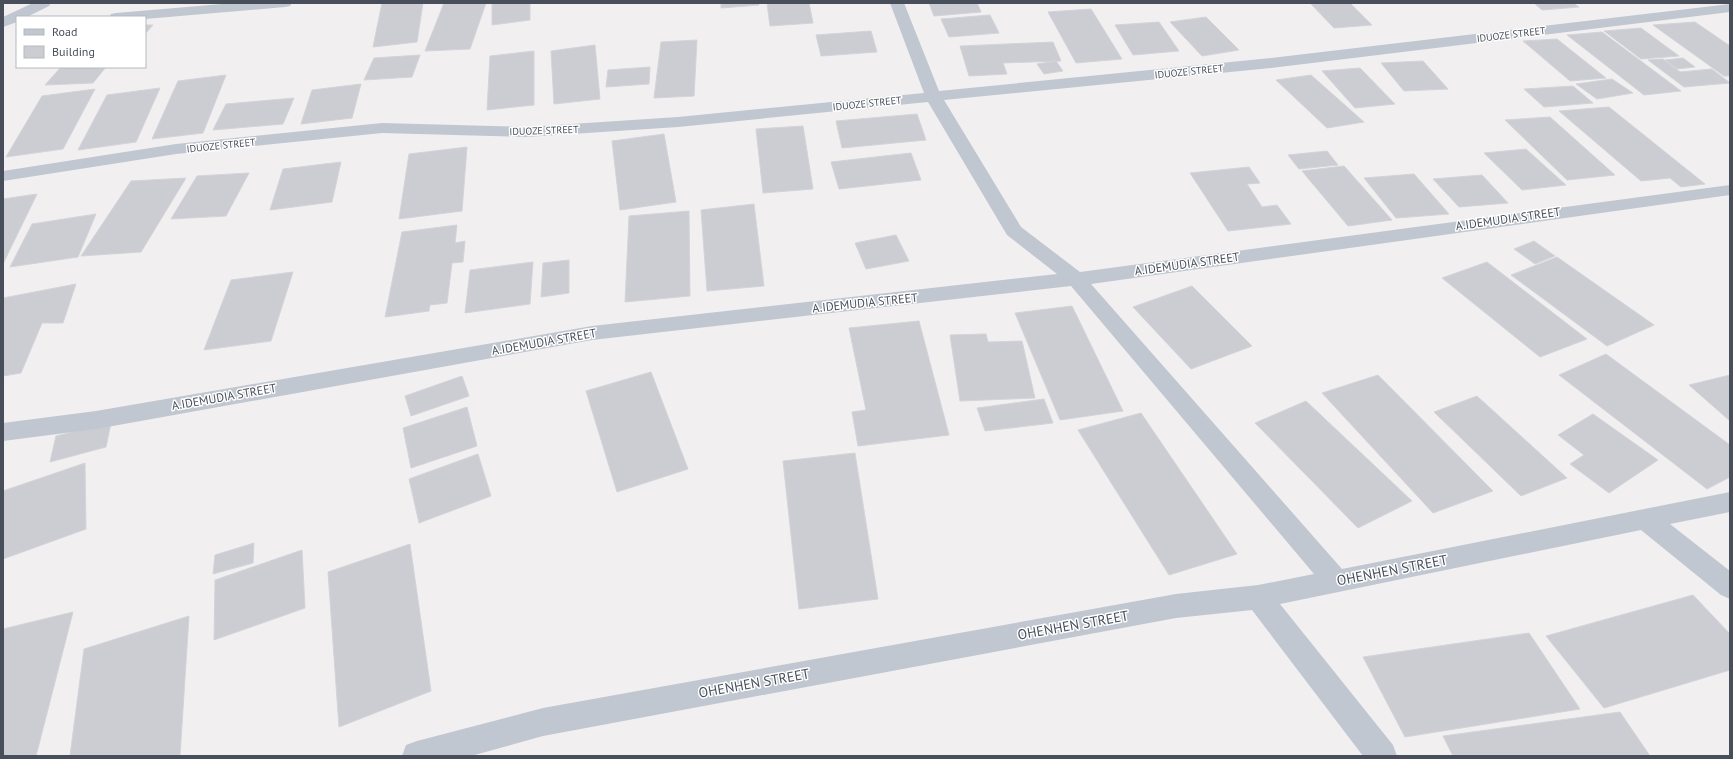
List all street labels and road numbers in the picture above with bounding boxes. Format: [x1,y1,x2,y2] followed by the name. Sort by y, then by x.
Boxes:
[1476,24,1547,45] street label: IDUOZE STREET
[1154,61,1225,82] street label: IDUOZE STREET
[832,93,903,114] street label: IDUOZE STREET
[509,123,579,138] street label: IDUOZE STREET
[186,135,257,156] street label: IDUOZE STREET
[1455,204,1562,233] street label: A.IDEMUDIA STREET
[1134,249,1241,278] street label: A.IDEMUDIA STREET
[812,289,919,315] street label: A.IDEMUDIA STREET
[491,325,598,358] street label: A.IDEMUDIA STREET
[171,380,278,413] street label: A.IDEMUDIA STREET
[1335,550,1449,590] street label: OHENHEN STREET
[1016,606,1130,644] street label: OHENHEN STREET
[697,664,811,702] street label: OHENHEN STREET

